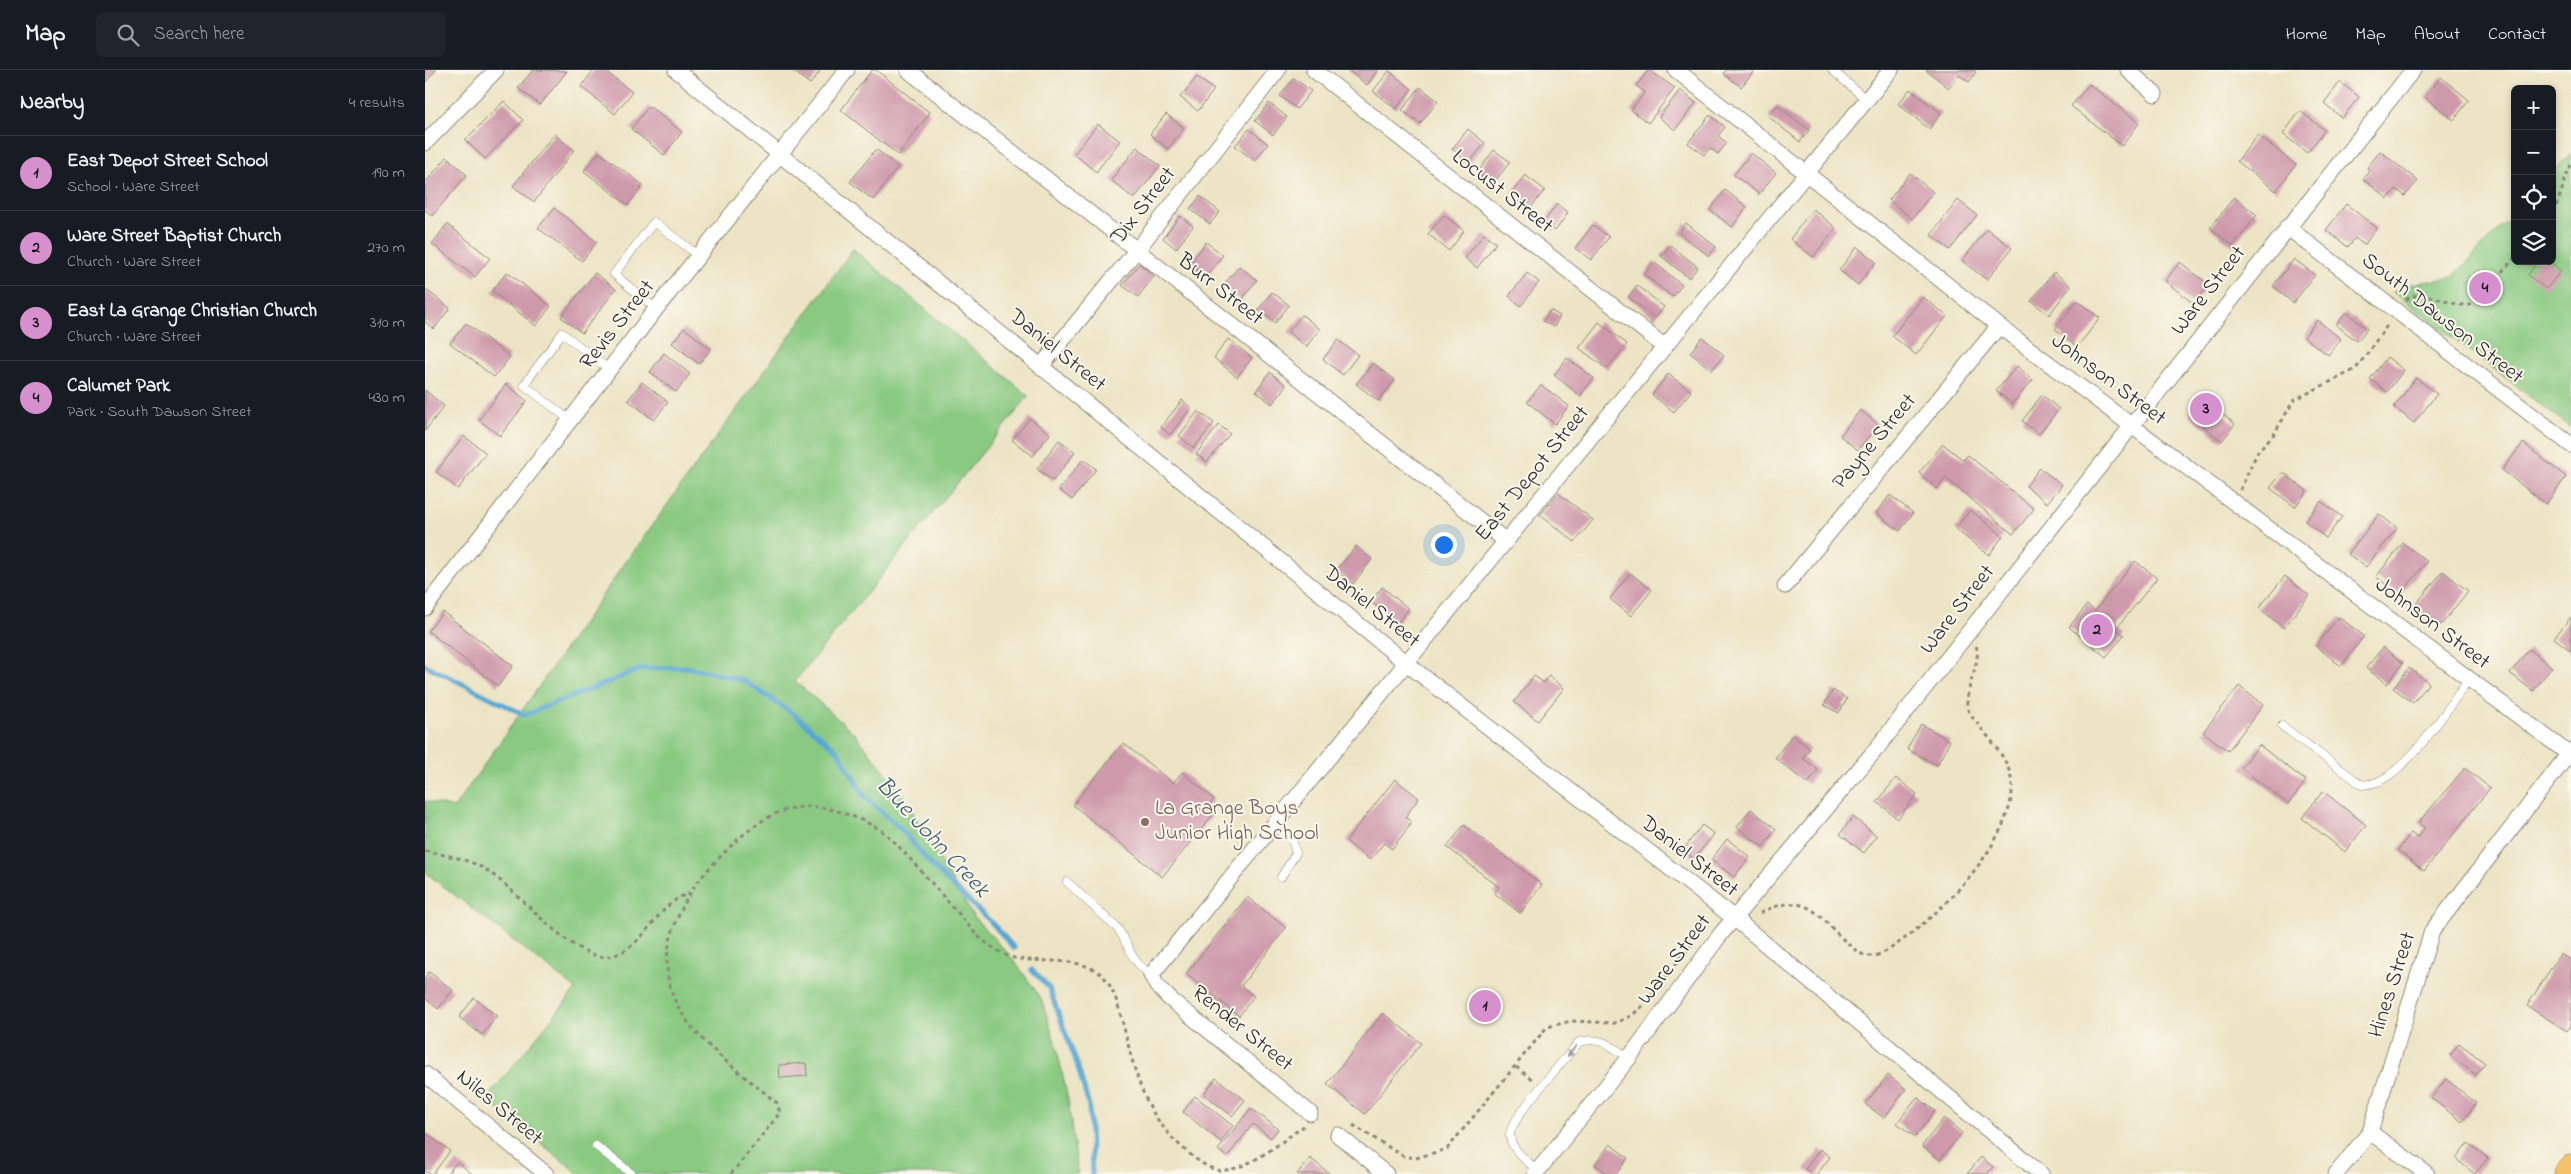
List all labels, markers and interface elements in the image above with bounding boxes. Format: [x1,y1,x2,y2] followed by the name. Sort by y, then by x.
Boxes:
[96,12,446,57] search box
[25,17,66,52] text: Map
[114,21,142,49] icon: search
[154,21,245,48] text: Search here
[2286,22,2327,48] text: Home
[2355,22,2386,48] text: Map
[2414,22,2460,48] text: About
[2488,22,2546,48] text: Contact
[2511,85,2556,265] map controls
[2511,85,2556,130] button: +
[20,88,84,118] text: Nearby
[349,91,405,115] text: 4 results
[2511,130,2556,175] button: −
[1444,142,1560,242] street label: Locust Street
[67,148,268,175] text: East Depot Street School
[1103,160,1185,252] street label: Dix Street
[33,161,39,185] text: 1
[372,161,405,185] text: 190 m
[67,175,200,199] text: School · Ware Street
[2511,175,2556,220] button: locate
[2511,220,2556,265] button: layers
[67,223,281,250] text: Ware Street Baptist Church
[32,236,40,260] text: 2
[367,236,405,260] text: 270 m
[2164,239,2255,343] street label: Ware Street
[1169,245,1270,334] street label: Burr Street
[2354,245,2530,393] street label: South Dawson Street
[67,250,201,274] text: Church · Ware Street
[2469,269,2501,307] pin: 4
[573,273,664,377] street label: Revis Street
[67,298,317,325] text: East La Grange Christian Church
[1001,301,1113,401] street label: Daniel Street
[33,311,39,335] text: 3
[370,311,405,335] text: 310 m
[67,325,201,349] text: Church · Ware Street
[2044,326,2173,434] street label: Johnson Street
[67,373,170,400] text: Calumet Park
[33,386,39,410] text: 4
[368,386,405,410] text: 430 m
[1825,386,1926,498] street label: Payne Street
[2190,390,2222,428] pin: 3
[1468,399,1598,549] street label: East Depot Street
[67,400,252,424] text: Park · South Dawson Street
[1431,532,1457,558] your location
[1315,557,1427,657] street label: Daniel Street
[1913,558,2004,662] street label: Ware Street
[2368,570,2497,678] street label: Johnson Street
[2081,611,2113,649] pin: 2
[867,770,998,908] water label: Blue John Creek
[1155,793,1319,851] place label: La Grange Boys Junior High School
[1632,808,1746,906] street label: Daniel Street
[1139,816,1151,828] marker: La Grange Boys Junior High School
[1630,907,1720,1012] street label: Ware Street
[2361,927,2425,1042] street label: Hines Street
[1184,978,1300,1080] street label: Render Street
[1469,987,1501,1025] pin: 1
[1566,1045,1578,1057] one-way arrow
[449,1062,550,1154] street label: Niles Street

